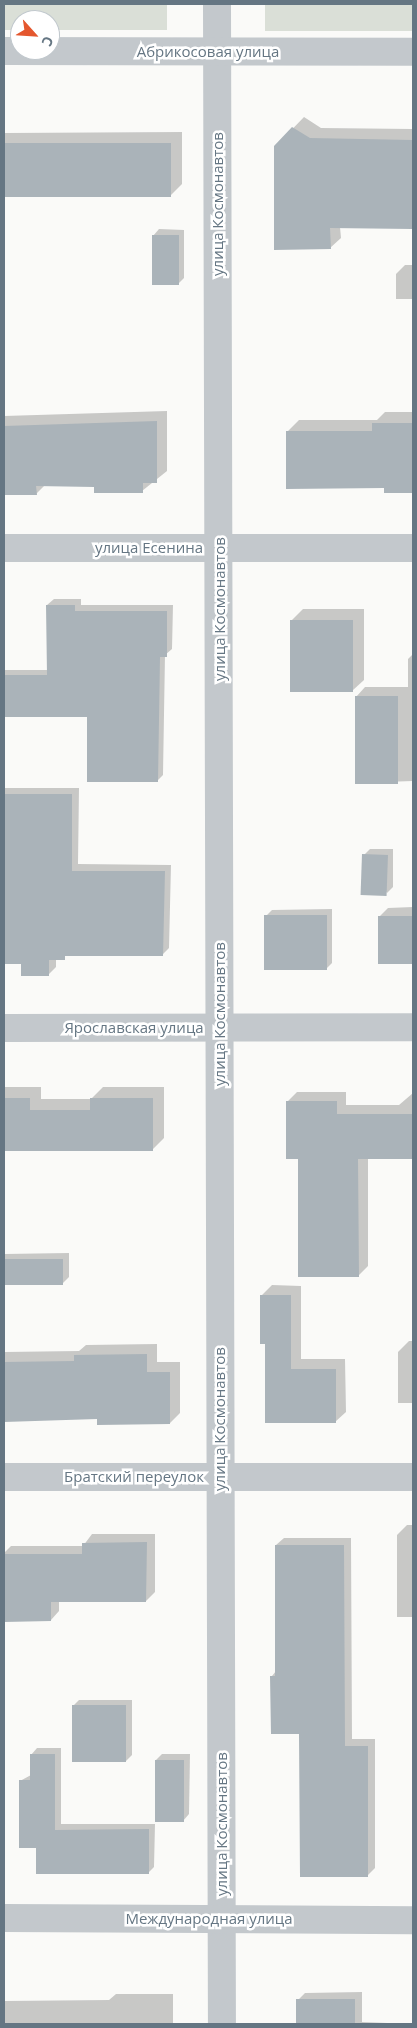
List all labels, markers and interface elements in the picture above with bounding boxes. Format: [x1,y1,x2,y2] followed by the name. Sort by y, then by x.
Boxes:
[10,10,60,60] north arrow
[38,33,59,50] text: С
[137,43,279,61] street label: Абрикосовая улица
[209,132,227,276] street label: улица Космонавтов
[211,537,229,681] street label: улица Космонавтов
[95,539,203,557] street label: улица Есенина
[211,942,229,1086] street label: улица Космонавтов
[64,1019,204,1037] street label: Ярославская улица
[211,1347,229,1491] street label: улица Космонавтов
[64,1468,204,1486] street label: Братский переулок
[213,1752,231,1896] street label: улица Космонавтов
[125,1910,293,1928] street label: Международная улица

